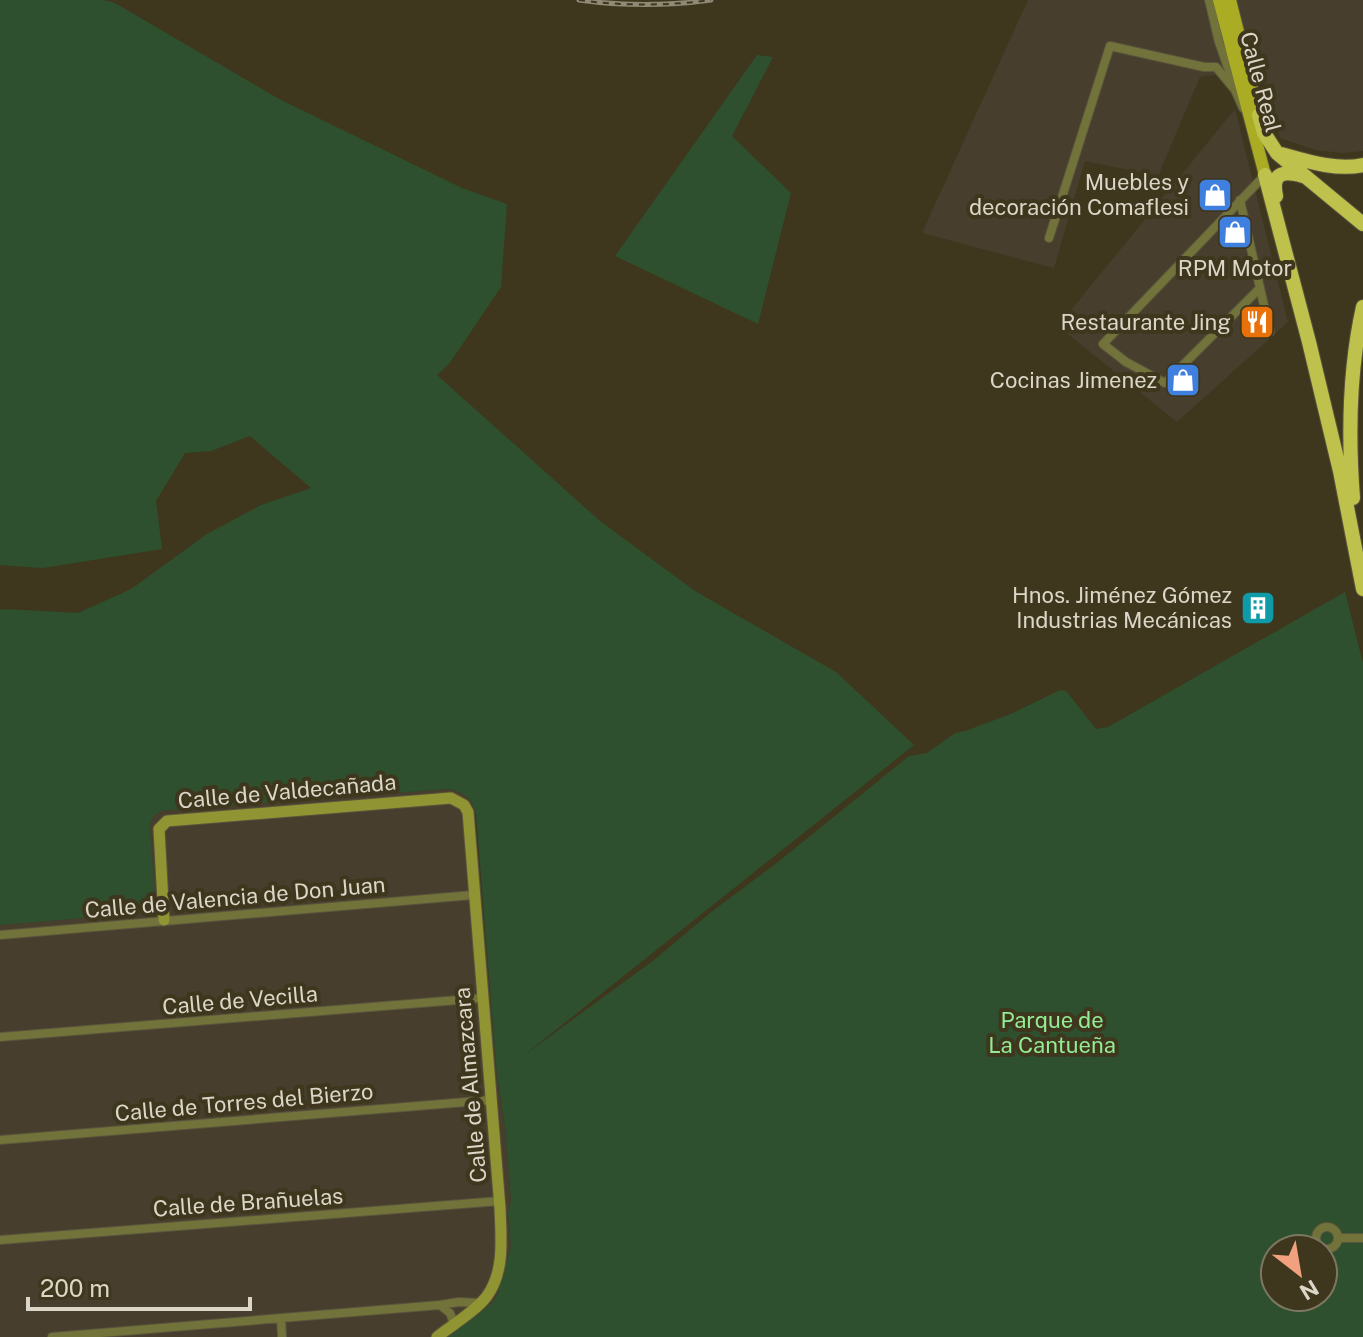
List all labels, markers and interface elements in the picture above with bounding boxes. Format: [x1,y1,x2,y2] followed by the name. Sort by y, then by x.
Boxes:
[1235,29,1287,135] street label: Calle Real
[969,169,1189,220] place label: Muebles y decoración Comaflesi
[1196,176,1234,214] shop icon: Muebles y decoración Comaflesi
[1216,213,1254,251] shop icon: RPM Motor
[1178,255,1292,281] place label: RPM Motor
[1238,303,1276,341] restaurant icon: Restaurante Jing
[1061,309,1231,335] place label: Restaurante Jing
[1164,361,1202,399] shop icon: Cocinas Jimenez
[990,367,1157,393] place label: Cocinas Jimenez
[1012,582,1232,633] place label: Hnos. Jiménez Gómez Industrias Mecánicas
[1239,589,1277,627] building icon: Hnos. Jiménez Gómez Industrias Mecánicas
[177,769,397,813] street label: Calle de Valdecañada
[84,871,386,923] street label: Calle de Valencia de Don Juan
[161,980,319,1020] street label: Calle de Vecilla
[449,986,491,1184] street label: Calle de Almazcara
[988,1007,1116,1058] park label: Parque de La Cantueña
[114,1078,374,1126] street label: Calle de Torres del Bierzo
[152,1182,344,1222] street label: Calle de Brañuelas
[1259,1233,1339,1313] north arrow
[28,1261,250,1311] scale bar
[40,1274,110,1302] text: 200 m
[1295,1275,1323,1306] text: N

